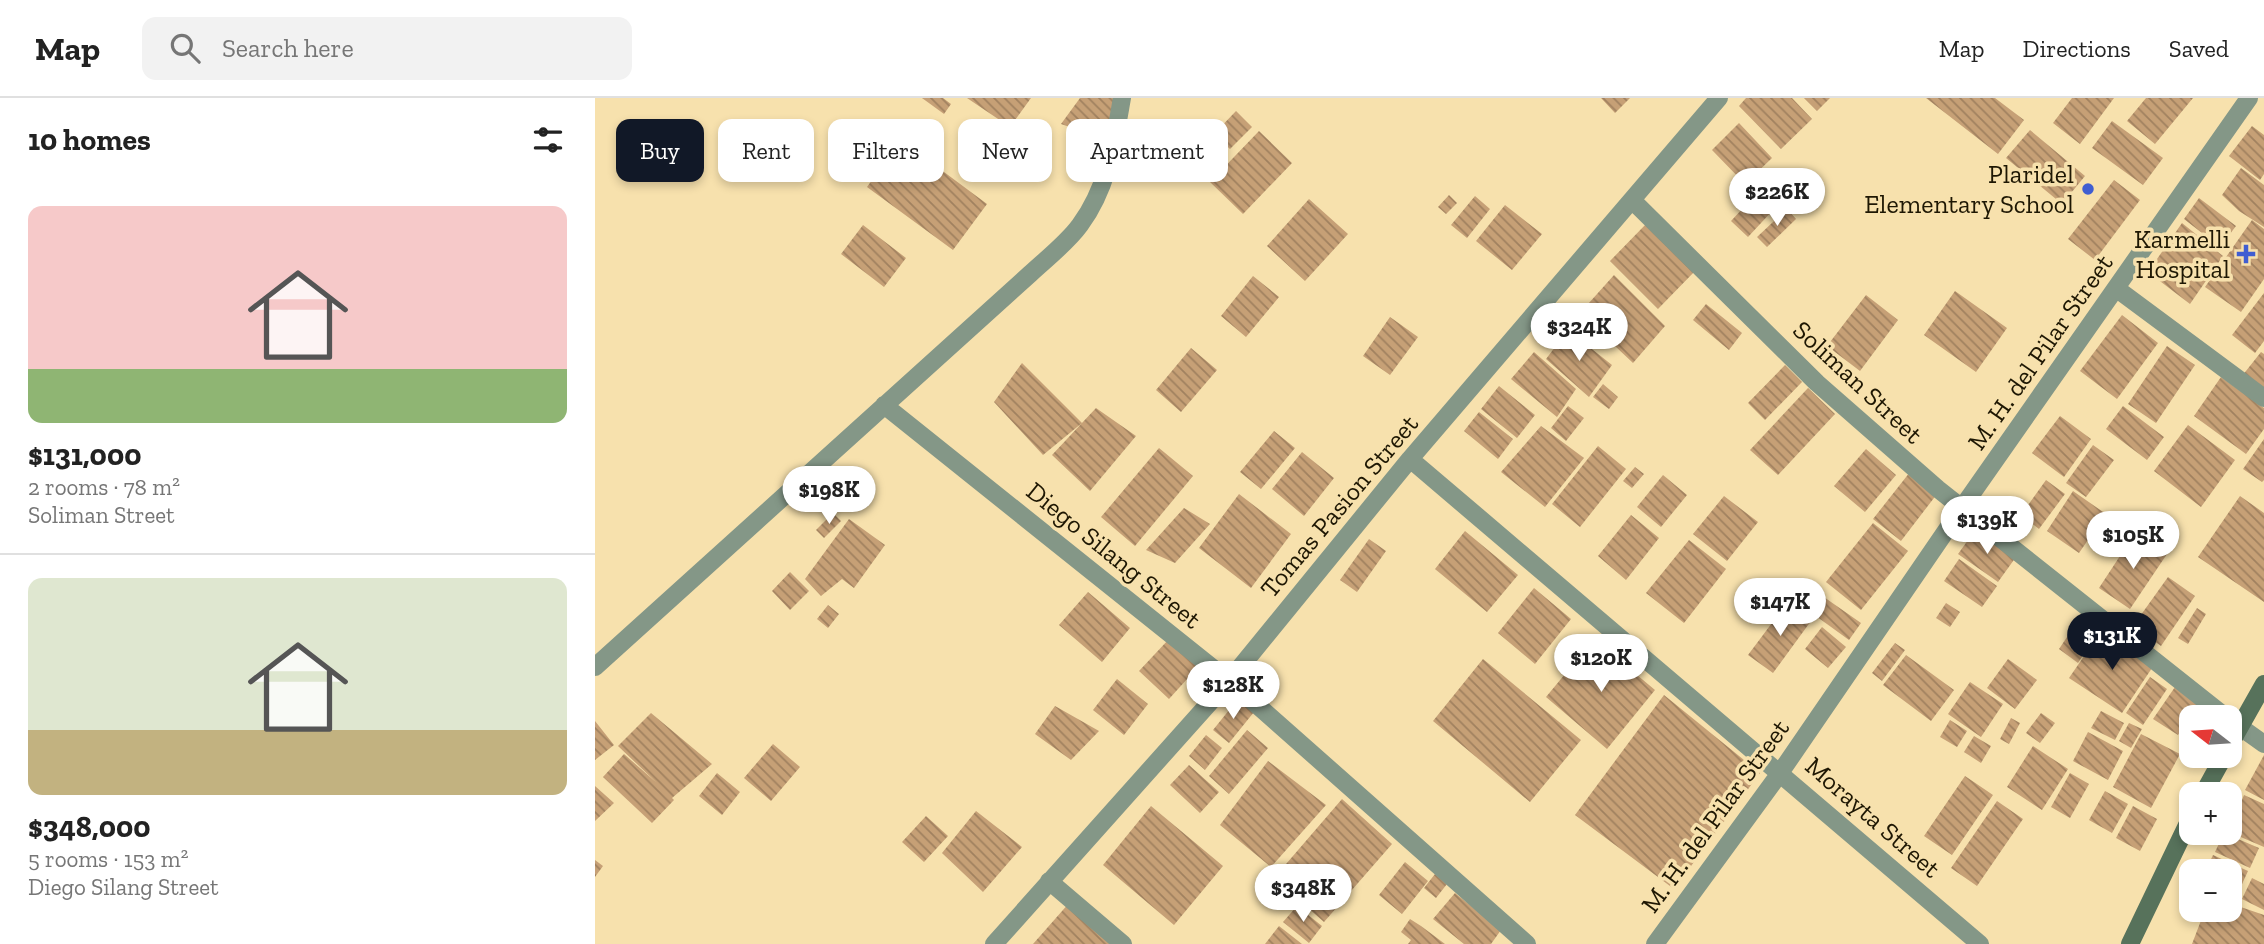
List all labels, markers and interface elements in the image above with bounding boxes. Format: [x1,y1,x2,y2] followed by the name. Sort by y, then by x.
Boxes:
[142,17,632,80] search box
[35,29,100,68] text: Map
[166,29,204,67] icon: search
[222,32,354,64] text: Search here
[1939,34,1985,63] text: Map
[2023,34,2131,63] text: Directions
[2169,34,2229,63] text: Saved
[616,119,704,182] chip: Buy
[718,119,814,182] chip: Rent
[828,119,944,182] chip: Filters
[958,119,1052,182] chip: New
[1066,119,1228,182] chip: Apartment
[529,121,567,159] icon: filters
[28,122,151,158] text: 10 homes
[1864,158,2074,220] place label: Plaridel Elementary School
[1728,169,1826,228] pin: $226K
[1745,177,1809,205] text: $226K
[2080,181,2096,197] marker: Plaridel Elementary School
[2134,223,2230,285] place label: Karmelli Hospital
[2236,244,2256,264] marker: Karmelli Hospital
[1961,248,2120,456] street label: M. H. del Pilar Street
[235,252,361,378] icon: home
[1530,303,1628,363] pin: $324K
[1547,312,1611,340] text: $324K
[1786,314,1930,450] street label: Soliman Street
[1253,408,1425,604] street label: Tomas Pasion Street
[28,437,141,473] text: $131,000
[780,466,878,526] pin: $198K
[28,473,180,501] text: 2 rooms · 78 m²
[799,475,859,503] text: $198K
[1020,475,1208,635] street label: Diego Silang Street
[1938,496,2036,556] pin: $139K
[28,501,175,529] text: Soliman Street
[1957,505,2017,533] text: $139K
[2084,512,2182,571] pin: $105K
[2102,520,2164,548] text: $105K
[1731,578,1829,638] pin: $147K
[1750,587,1810,615] text: $147K
[2063,612,2161,672] pin: $131K
[2083,621,2141,649] text: $131K
[235,624,361,750] icon: home
[1552,634,1650,694] pin: $120K
[1570,643,1632,671] text: $120K
[1184,662,1282,721] pin: $128K
[1203,670,1263,698] text: $128K
[2179,705,2242,768] north arrow
[2179,705,2242,922] map controls
[1634,713,1796,919] street label: M. H. del Pilar Street
[1799,750,1947,885] street label: Morayta Street
[2179,782,2242,845] button: +
[28,809,151,845] text: $348,000
[28,845,189,873] text: 5 rooms · 153 m²
[2179,859,2242,922] button: −
[1254,864,1352,924] pin: $348K
[28,873,219,901] text: Diego Silang Street
[1271,873,1335,901] text: $348K

